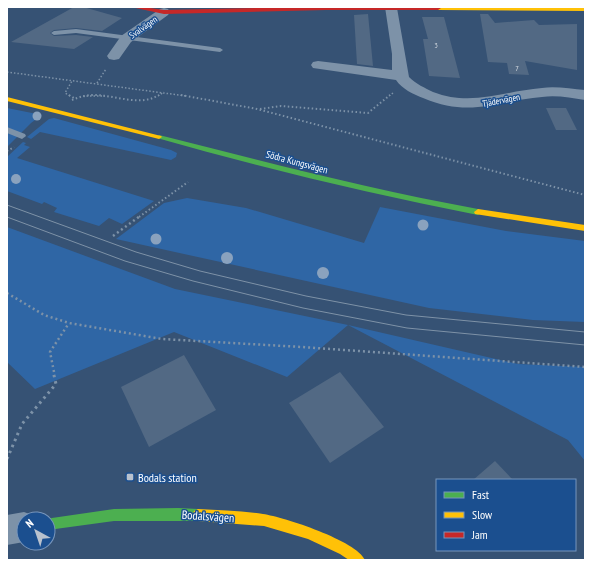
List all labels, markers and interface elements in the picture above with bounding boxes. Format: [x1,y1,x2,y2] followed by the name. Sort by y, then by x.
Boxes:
[127,13,159,41] street label: Svalvägen
[434,40,438,50] house number: 3
[515,63,519,73] house number: 7
[481,91,521,110] street label: Tjädervägen
[265,147,329,177] street label: Södra Kungsvägen
[138,470,197,485] place label: Bodals station
[125,472,135,482] marker: Bodals station
[436,479,576,551] legend
[472,487,490,502] text: Fast
[181,507,235,525] street label: Bodalsvägen
[472,507,493,522] text: Slow
[16,511,56,551] north arrow
[23,516,36,531] text: N
[471,527,488,542] text: Jam

